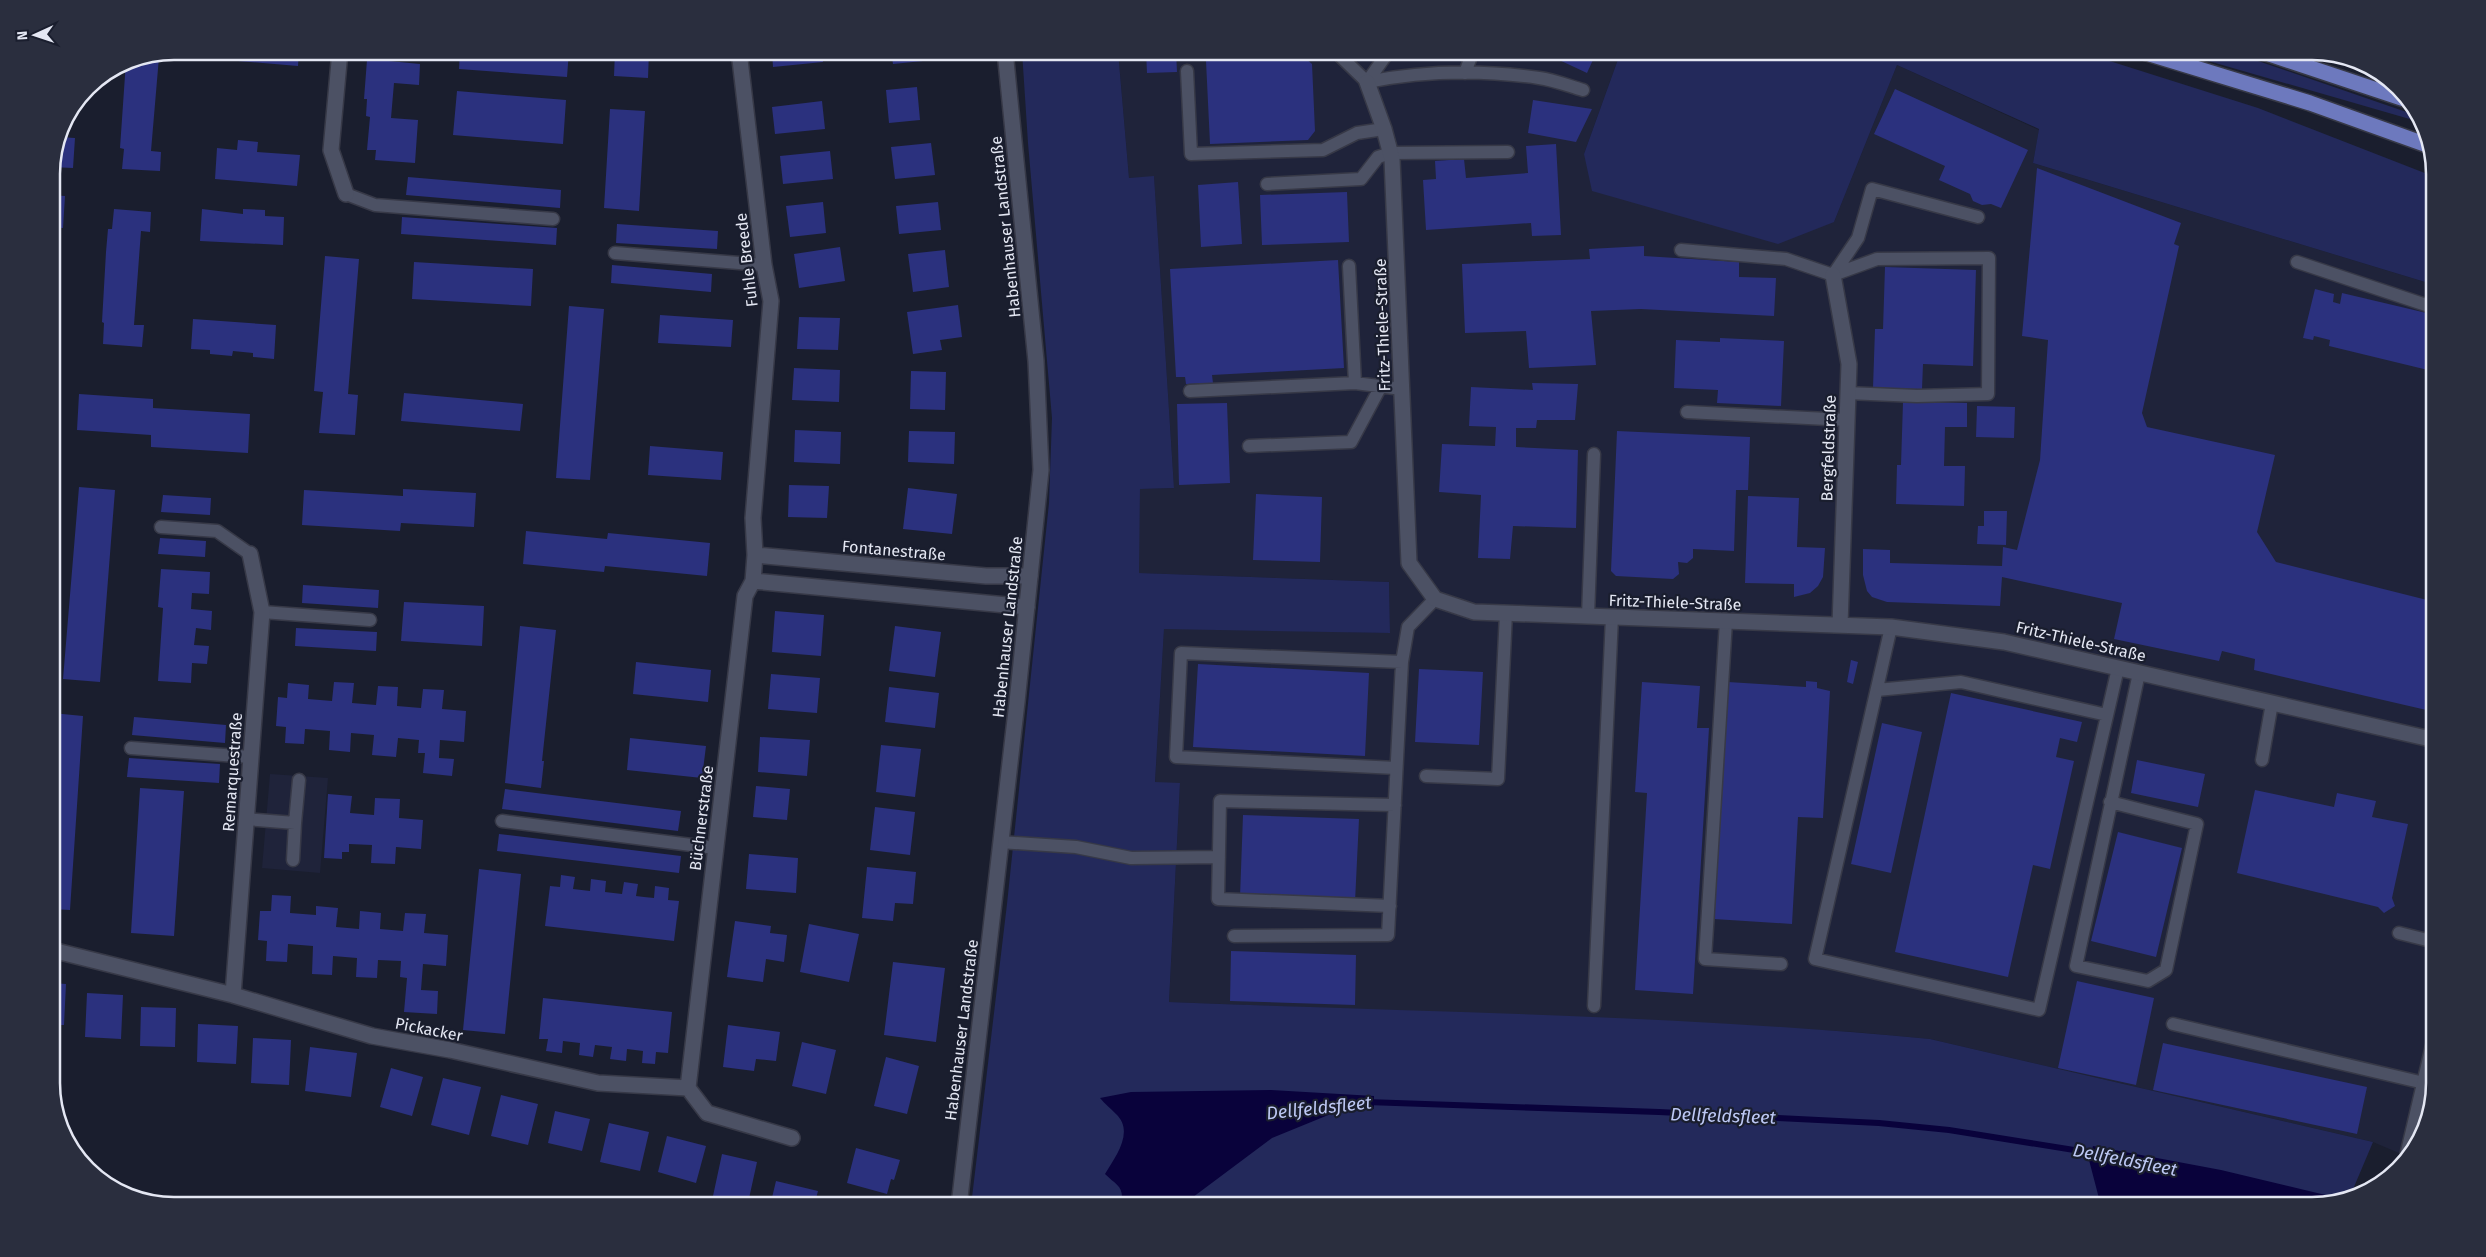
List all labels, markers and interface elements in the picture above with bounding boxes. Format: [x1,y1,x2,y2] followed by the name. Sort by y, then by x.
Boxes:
[10,10,60,60] north arrow
[14,31,31,41] text: N
[987,135,1024,319] street label: Habenhauser Landstraße
[731,212,762,308] street label: Fuhle Breede
[1371,258,1394,392] street label: Fritz-Thiele-Straße
[1817,394,1840,502] street label: Bergfeldstraße
[989,535,1026,719] street label: Habenhauser Landstraße
[841,536,947,565] street label: Fontanestraße
[1608,591,1742,614] street label: Fritz-Thiele-Straße
[2014,617,2148,666] street label: Fritz-Thiele-Straße
[219,712,246,832] street label: Remarquestraße
[686,764,717,872] street label: Büchnerstraße
[941,938,982,1122] street label: Habenhauser Landstraße
[393,1014,465,1046] street label: Pickacker
[1265,1091,1373,1124] water label: Dellfeldsfleet
[1670,1103,1777,1129] water label: Dellfeldsfleet
[2071,1139,2180,1181] water label: Dellfeldsfleet

